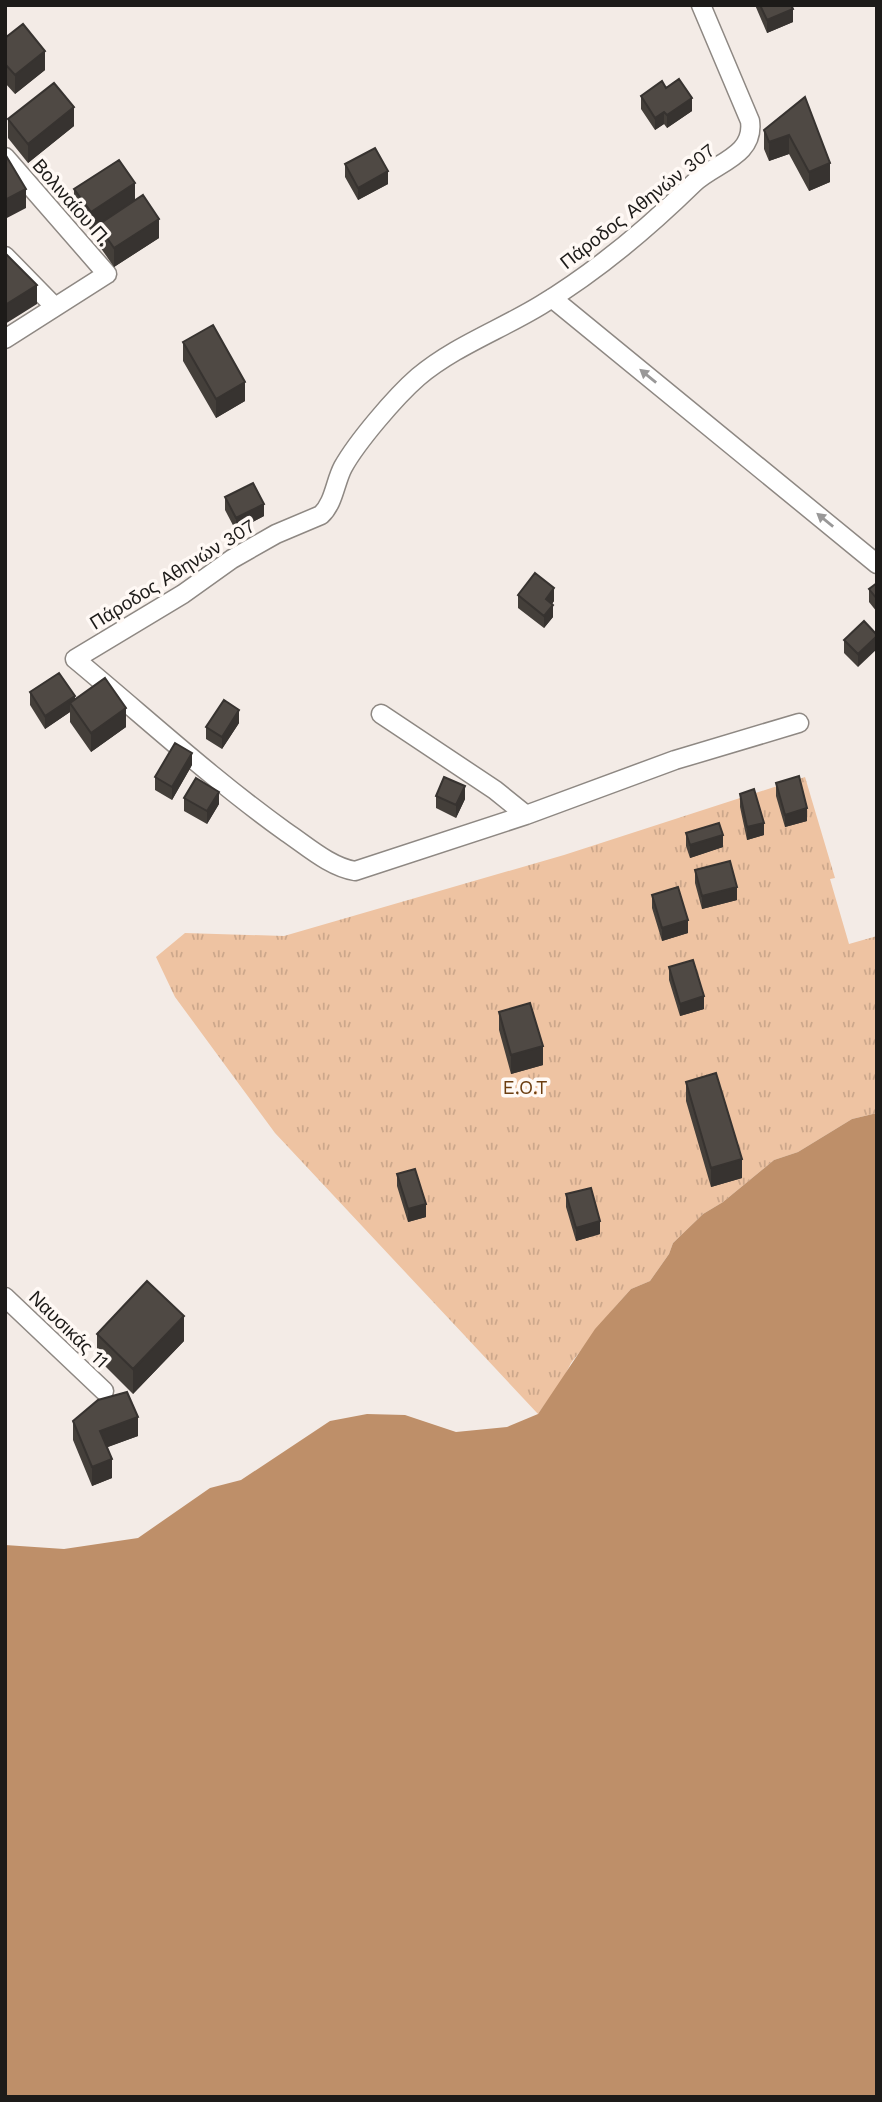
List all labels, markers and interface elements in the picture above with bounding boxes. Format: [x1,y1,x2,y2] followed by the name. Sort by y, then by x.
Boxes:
[555,139,719,274] street label: Πάροδος Αθηνών 307
[28,154,116,250] street label: Βολιναίου Π.
[640,369,657,384] one-way arrow
[816,512,834,527] one-way arrow
[86,514,259,635] street label: Πάροδος Αθηνών 307
[503,1076,547,1099] park label: E.O.T
[24,1286,113,1373] street label: Ναυσικάς 11

